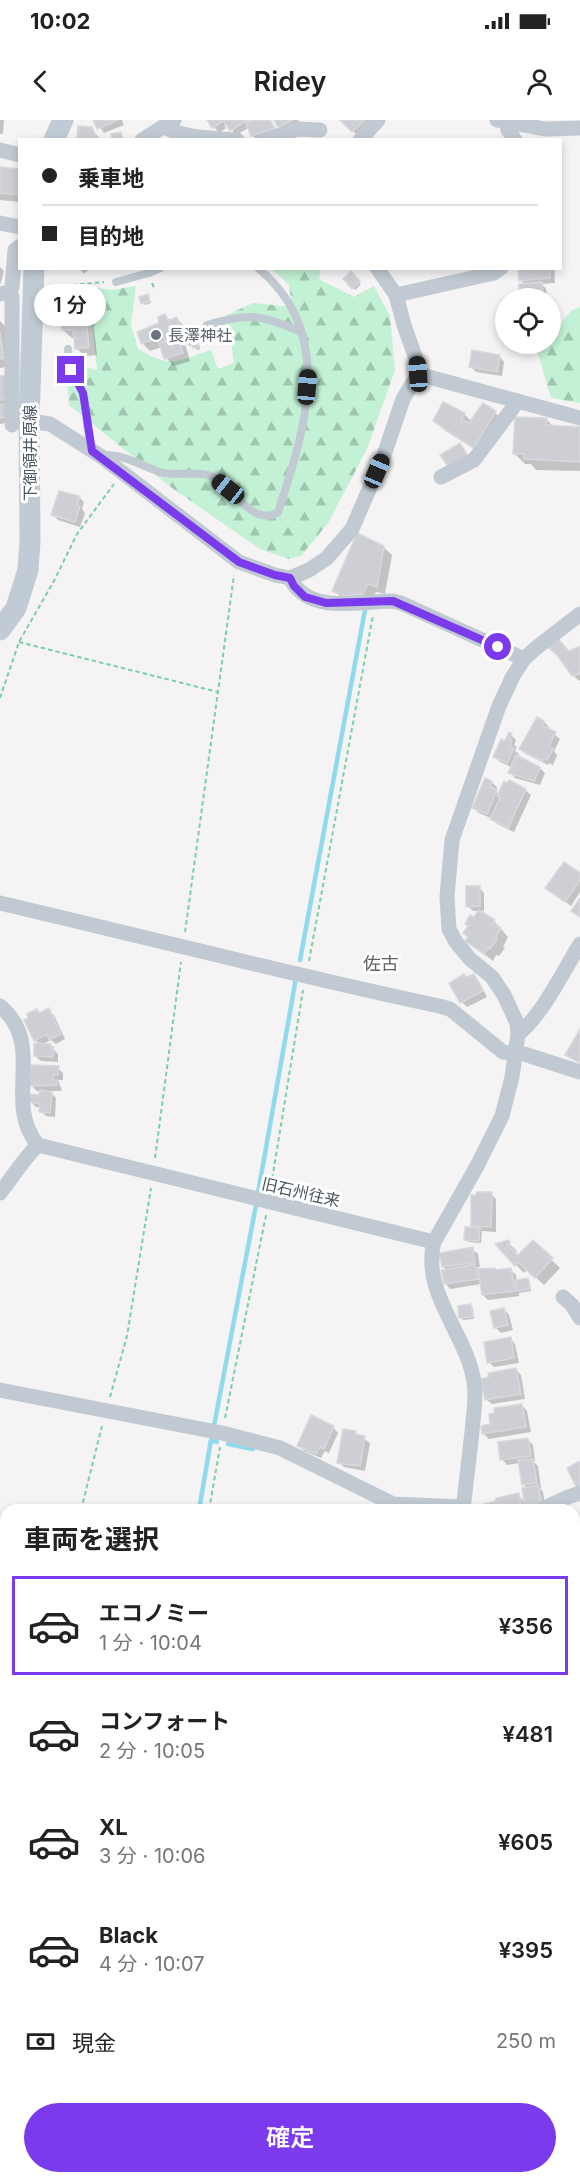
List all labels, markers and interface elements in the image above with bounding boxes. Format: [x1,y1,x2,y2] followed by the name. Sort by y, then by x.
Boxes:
[30,8,90,34] text: 10:02
[24,65,57,98] icon: back
[254,65,326,98] text: Ridey
[523,65,556,98] icon: person
[78,165,144,191] text: 乗車地
[78,223,144,249] text: 目的地
[35,283,107,325] callout: 1 分
[495,288,561,354] map controls
[495,288,561,354] button: locate
[53,293,87,317] text: 1 分
[168,325,232,345] place label: 長澤神社
[149,328,163,342] marker: 長澤神社
[408,355,428,393] car
[57,356,84,383] route end
[296,368,318,406] car
[20,405,40,501] street label: 下御領井原線
[362,451,392,491] car
[208,471,248,507] car
[484,633,511,660] route start
[363,953,399,974] district label: 佐古
[260,1173,342,1211] street label: 旧石州往来
[24,1523,159,1556] text: 車両を選択
[27,1599,81,1653] icon: car
[99,1600,209,1626] text: エコノミー
[499,1613,553,1639] text: ¥356
[99,1631,202,1655] text: 1 分 · 10:04
[27,1707,81,1761] icon: car
[99,1708,230,1734] text: コンフォート
[503,1721,553,1747] text: ¥481
[99,1739,205,1763] text: 2 分 · 10:05
[99,1814,128,1840] text: XL
[27,1815,81,1869] icon: car
[498,1829,553,1855] text: ¥605
[99,1844,206,1868] text: 3 分 · 10:06
[99,1922,158,1948] text: Black
[27,1923,81,1977] icon: car
[499,1937,553,1963] text: ¥395
[99,1952,205,1976] text: 4 分 · 10:07
[24,2025,57,2058] icon: cash
[496,2029,556,2053] text: 250 m
[72,2030,116,2056] text: 現金
[24,2103,556,2172] button: 確定

